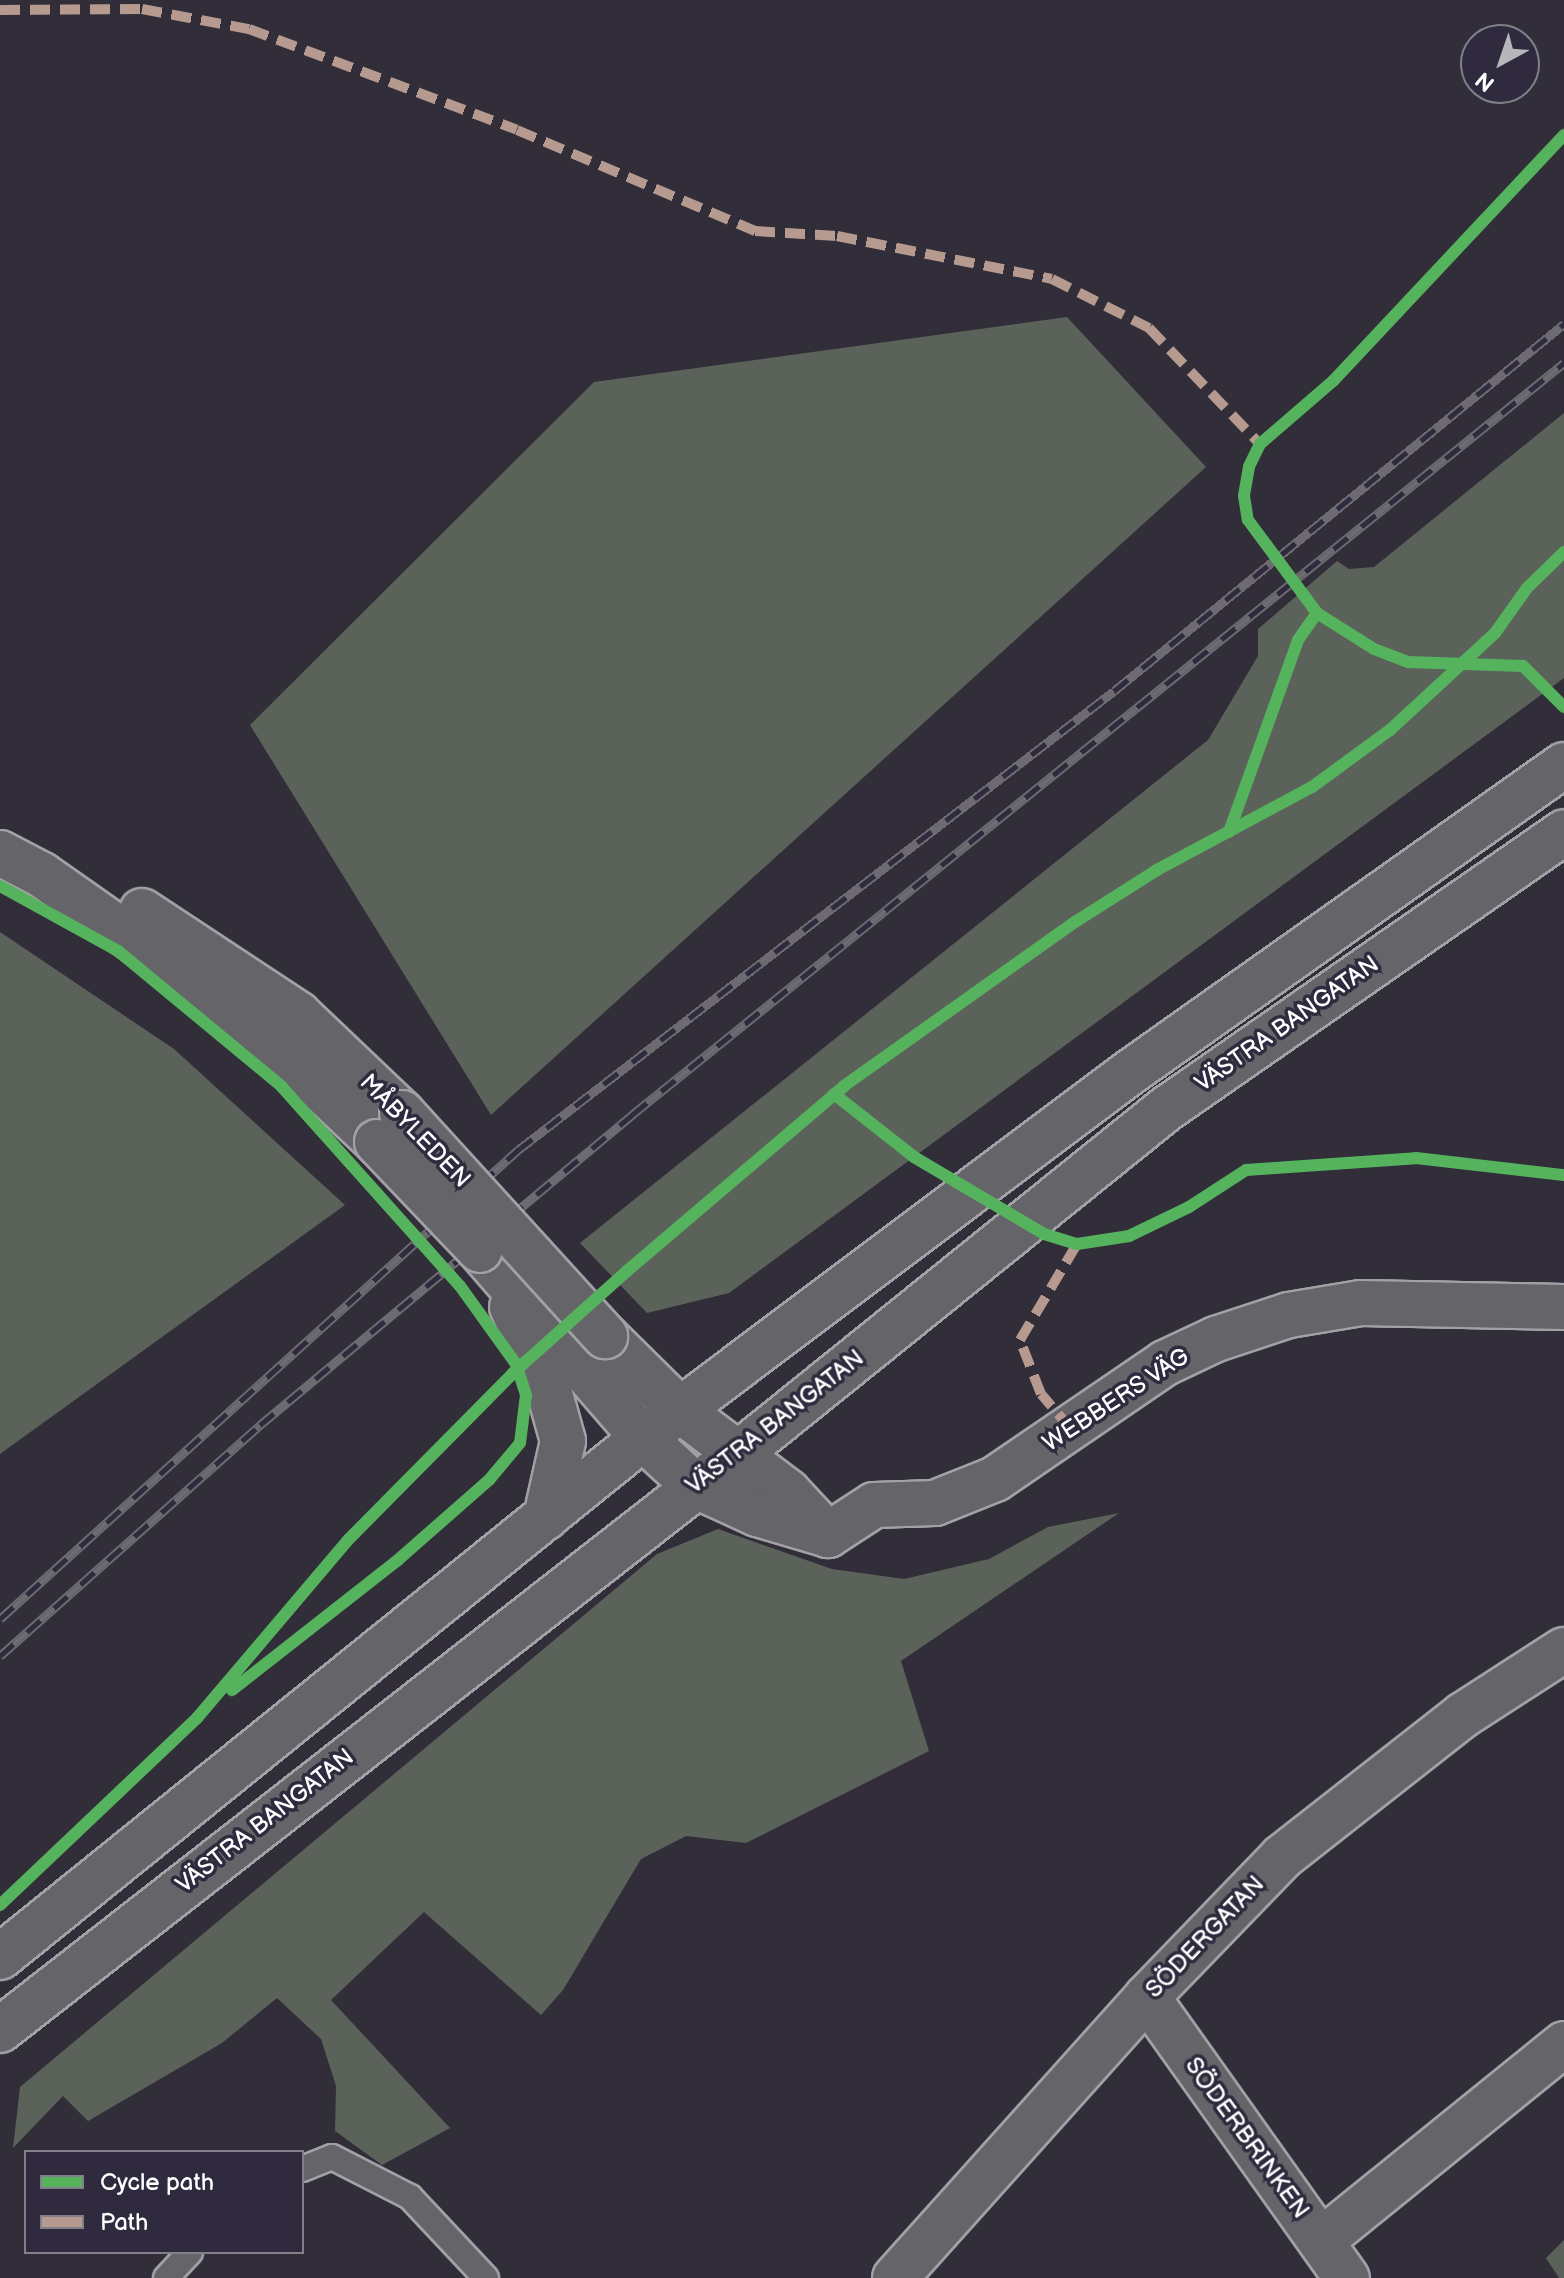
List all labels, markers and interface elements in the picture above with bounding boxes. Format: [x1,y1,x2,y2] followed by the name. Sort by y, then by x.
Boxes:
[1460,24,1540,104] north arrow
[1471,66,1501,97] text: N
[1190,950,1384,1098] street label: VÄSTRA BANGATAN
[354,1068,476,1194] street label: MÅBYLEDEN
[1037,1342,1195,1458] street label: WEBBERS VÄG
[680,1344,870,1500] street label: VÄSTRA BANGATAN
[170,1743,360,1899] street label: VÄSTRA BANGATAN
[1140,1870,1270,2004] street label: SÖDERGATAN
[1179,2052,1315,2224] street label: SÖDERBRINKEN
[24,2150,304,2254] legend
[100,2168,214,2197] text: Cycle path
[100,2208,148,2237] text: Path

